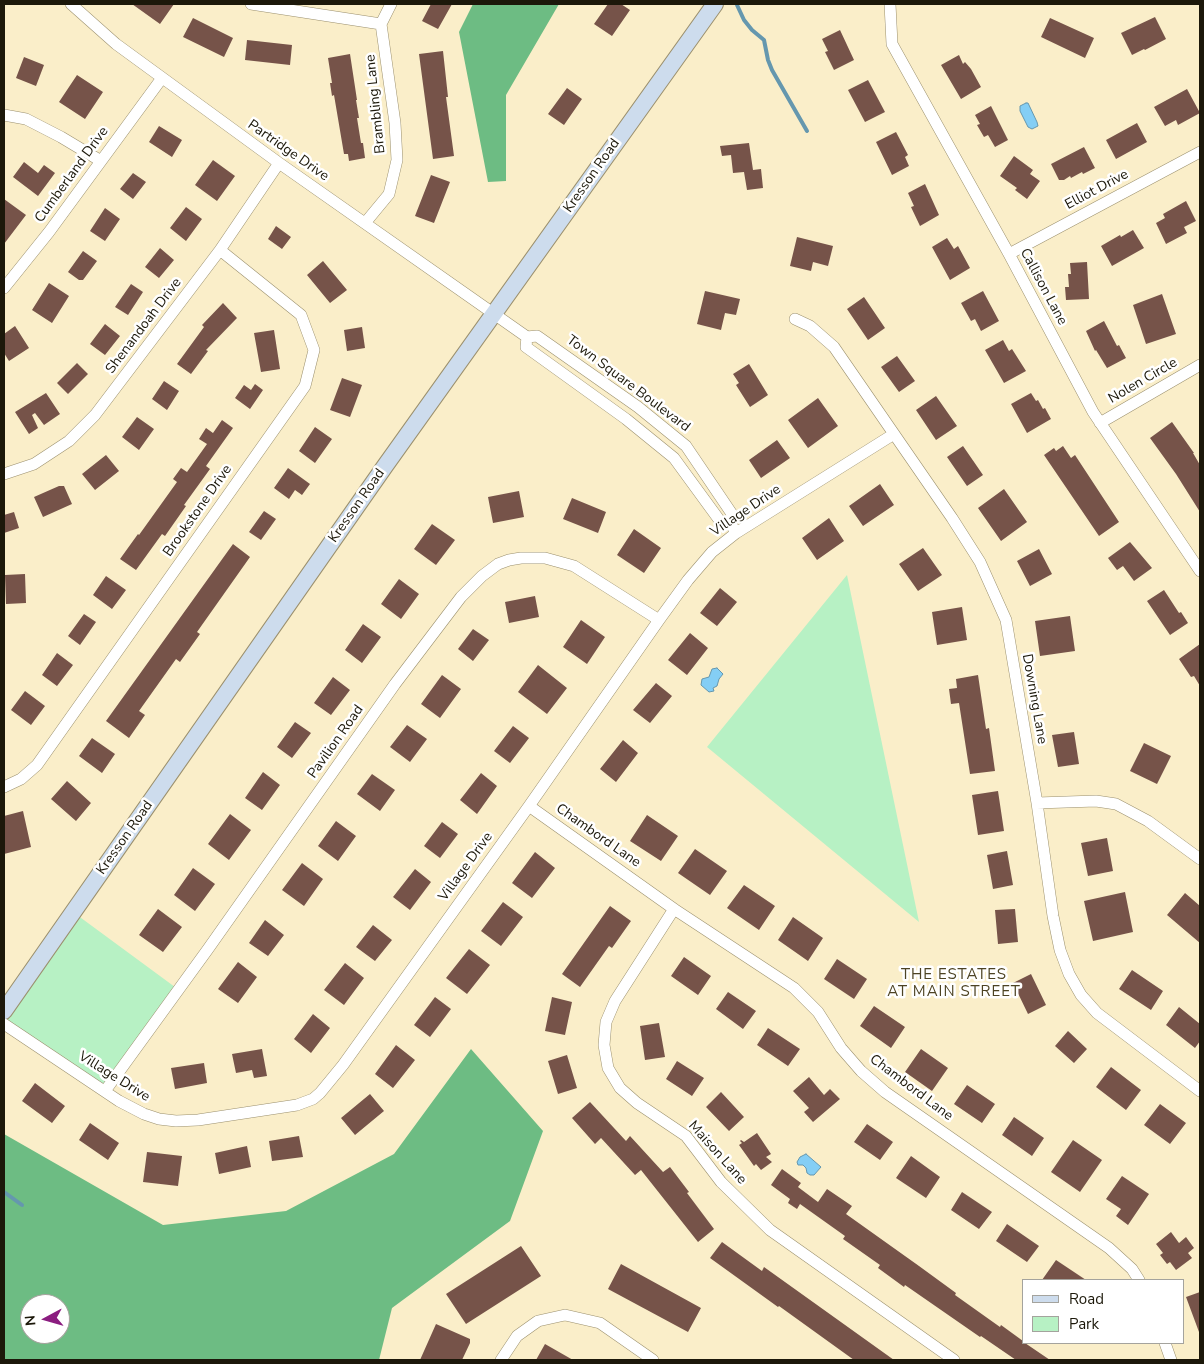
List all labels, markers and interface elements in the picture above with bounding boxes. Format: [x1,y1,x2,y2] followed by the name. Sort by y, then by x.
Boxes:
[362,54,390,154] street label: Brambling Lane
[244,117,332,185] street label: Partridge Drive
[32,124,112,226] street label: Cumberland Drive
[560,136,624,216] street label: Kresson Road
[1063,166,1131,214] street label: Elliot Drive
[1016,246,1070,328] street label: Callison Lane
[103,275,185,377] street label: Shenandoah Drive
[563,332,693,436] street label: Town Square Boulevard
[1106,355,1180,407] street label: Nolen Circle
[160,462,236,560] street label: Brookstone Drive
[325,466,389,546] street label: Kresson Road
[708,481,784,541] street label: Village Drive
[1018,653,1050,745] street label: Downing Lane
[305,702,367,782] street label: Pavilion Road
[93,798,157,878] street label: Kresson Road
[552,800,644,872] street label: Chambord Lane
[435,829,497,905] street label: Village Drive
[885,966,1023,1001] district label: THE ESTATES AT MAIN STREET
[75,1048,153,1106] street label: Village Drive
[866,1051,956,1125] street label: Chambord Lane
[684,1118,750,1188] street label: Maison Lane
[1022,1279,1184,1344] legend
[1069,1289,1104,1309] text: Road
[20,1294,70,1344] north arrow
[21,1314,41,1327] text: N
[1069,1314,1099,1334] text: Park

